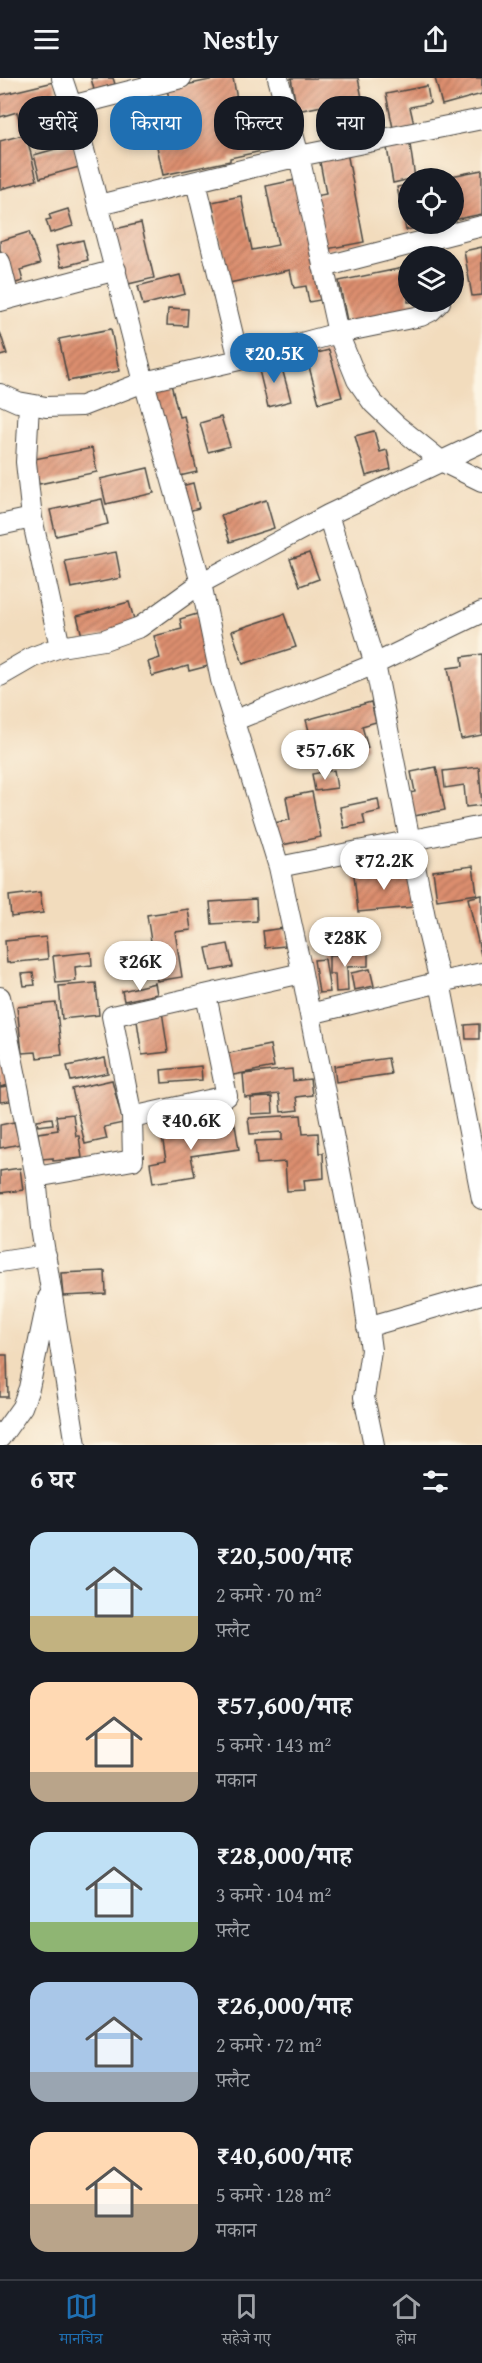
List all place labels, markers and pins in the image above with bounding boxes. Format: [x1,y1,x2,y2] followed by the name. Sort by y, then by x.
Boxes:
[225,333,323,384] pin: ₹20.5K
[276,730,374,781] pin: ₹57.6K
[335,840,433,891] pin: ₹72.2K
[309,917,381,968] pin: ₹28K
[104,941,176,992] pin: ₹26K
[142,1100,240,1151] pin: ₹40.6K

